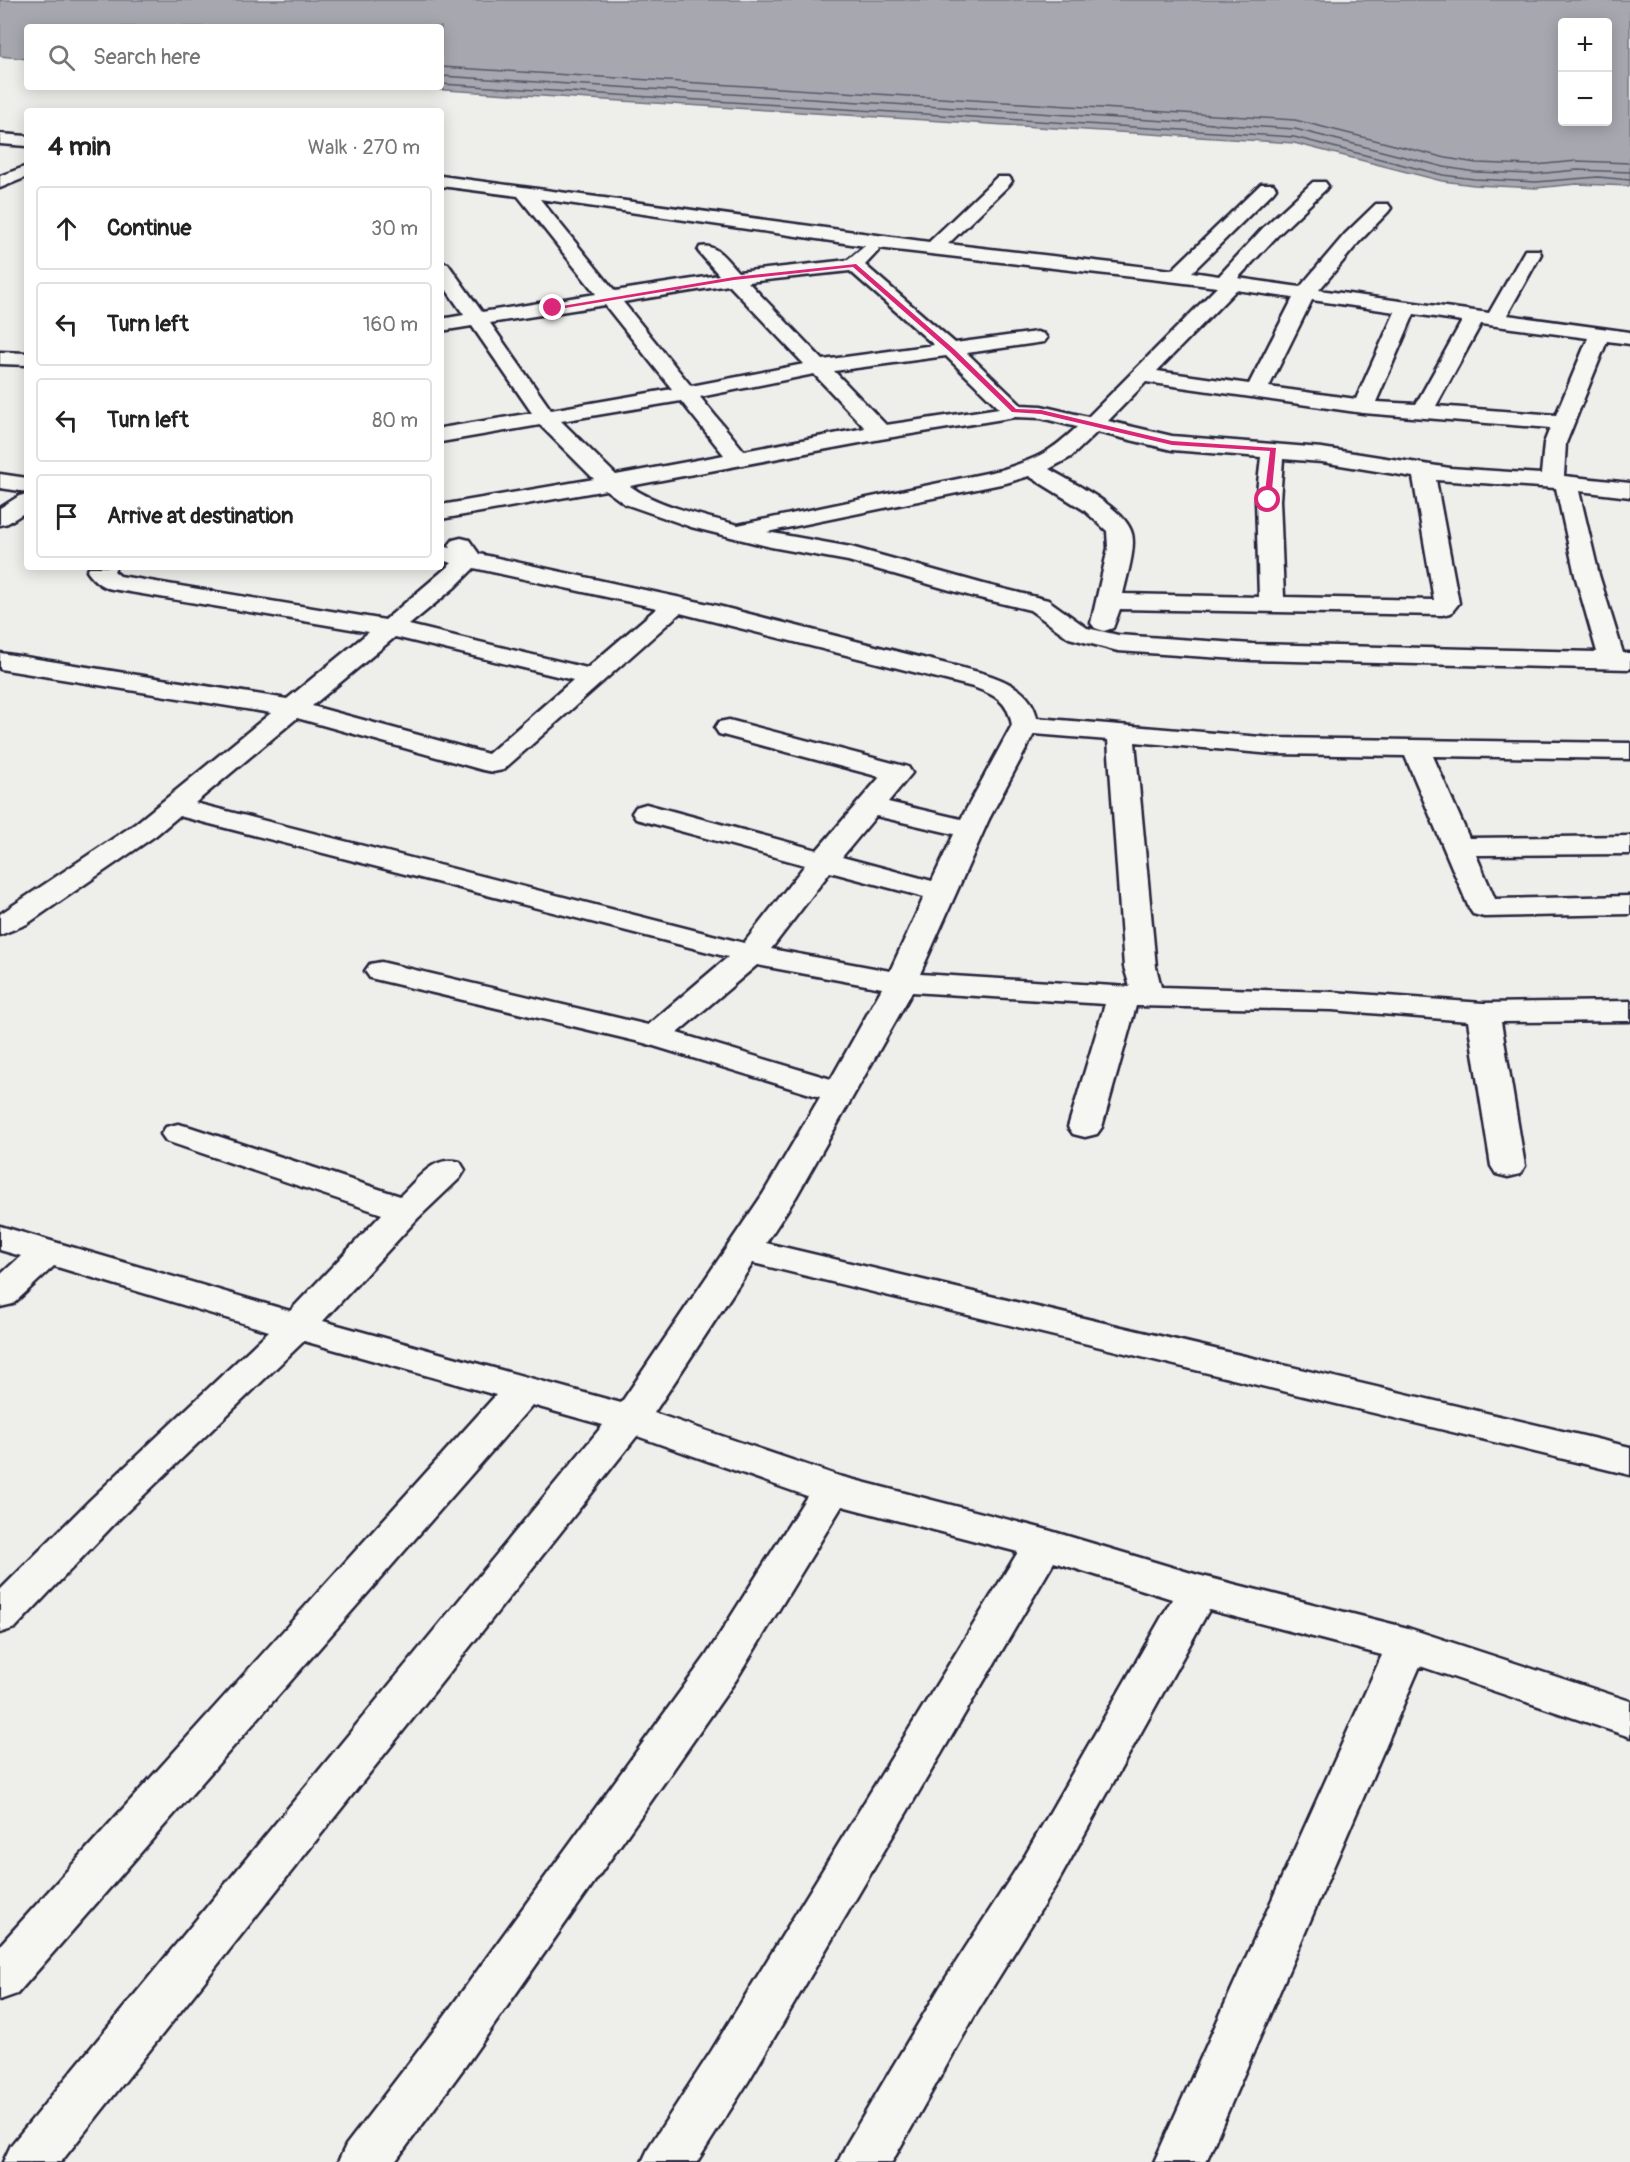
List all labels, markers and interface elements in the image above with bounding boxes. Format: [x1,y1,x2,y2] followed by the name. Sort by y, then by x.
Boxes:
[1558,18,1612,126] map controls
[1558,18,1612,72] button: +
[24,24,444,90] search box
[45,41,78,74] icon: search
[93,43,200,71] text: Search here
[1558,72,1612,126] button: −
[48,131,111,163] text: 4 min
[308,135,420,160] text: Walk · 270 m
[50,212,83,245] icon: ahead
[107,214,191,242] text: Continue
[371,216,418,241] text: 30 m
[539,294,565,320] route end
[50,308,83,341] icon: left
[107,310,189,338] text: Turn left
[363,312,418,337] text: 160 m
[50,404,83,437] icon: left
[107,406,189,434] text: Turn left
[372,408,418,433] text: 80 m
[1254,486,1280,512] route start
[50,500,83,533] icon: arrive
[107,502,293,530] text: Arrive at destination

